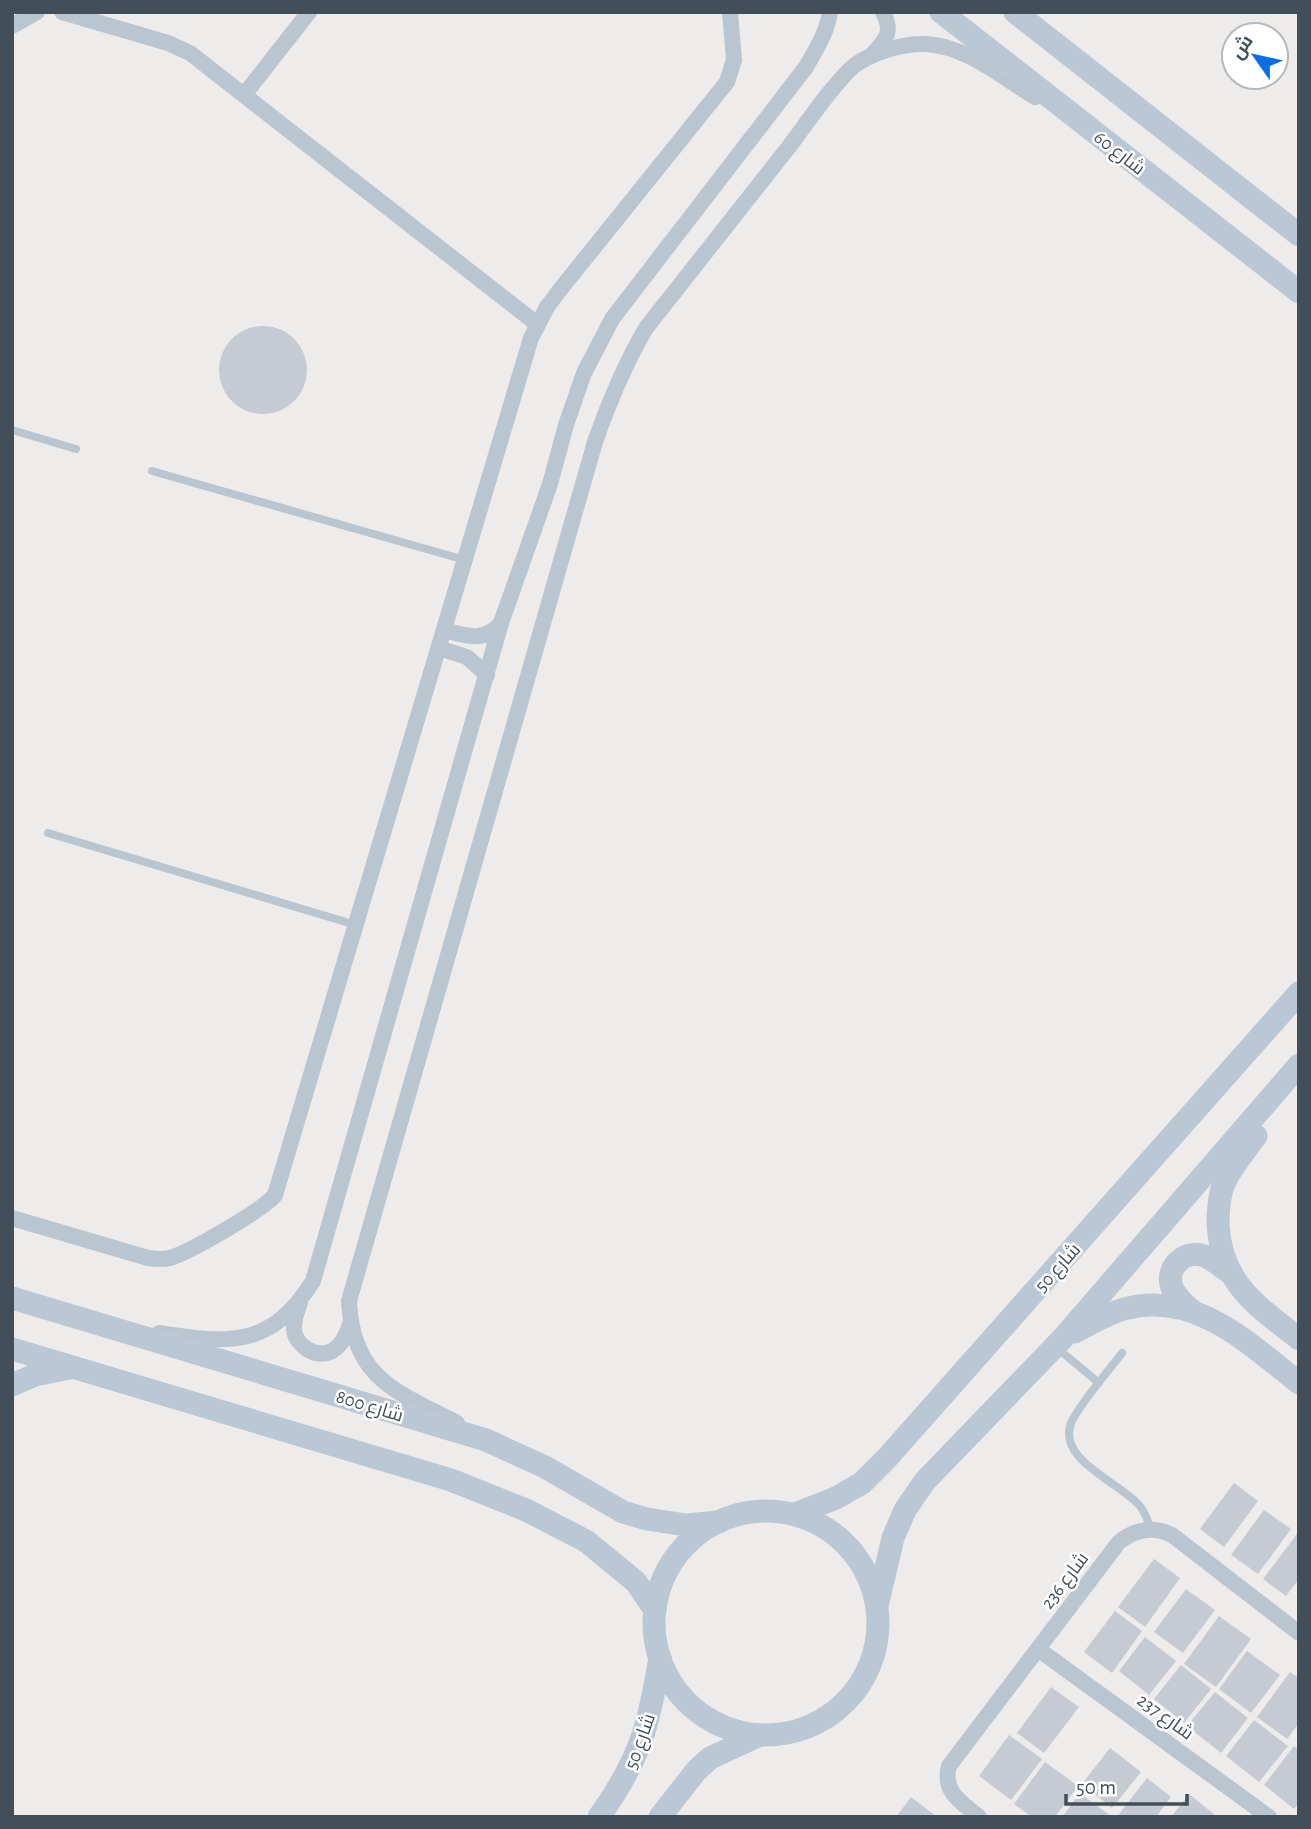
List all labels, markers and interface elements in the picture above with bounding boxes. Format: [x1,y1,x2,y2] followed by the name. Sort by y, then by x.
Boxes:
[1220,21,1290,91] north arrow
[1227,31,1258,63] text: ش
[1088,127,1149,181] street label: شارع 60
[1031,1239,1087,1298] street label: شارع 50
[333,1386,406,1428] street label: شارع 800
[1037,1548,1095,1615] street label: شارع 236
[1132,1690,1197,1746] street label: شارع 237
[621,1711,662,1773] street label: شارع 50
[1066,1762,1187,1806] scale bar
[1076,1777,1116,1798] text: 50 m

